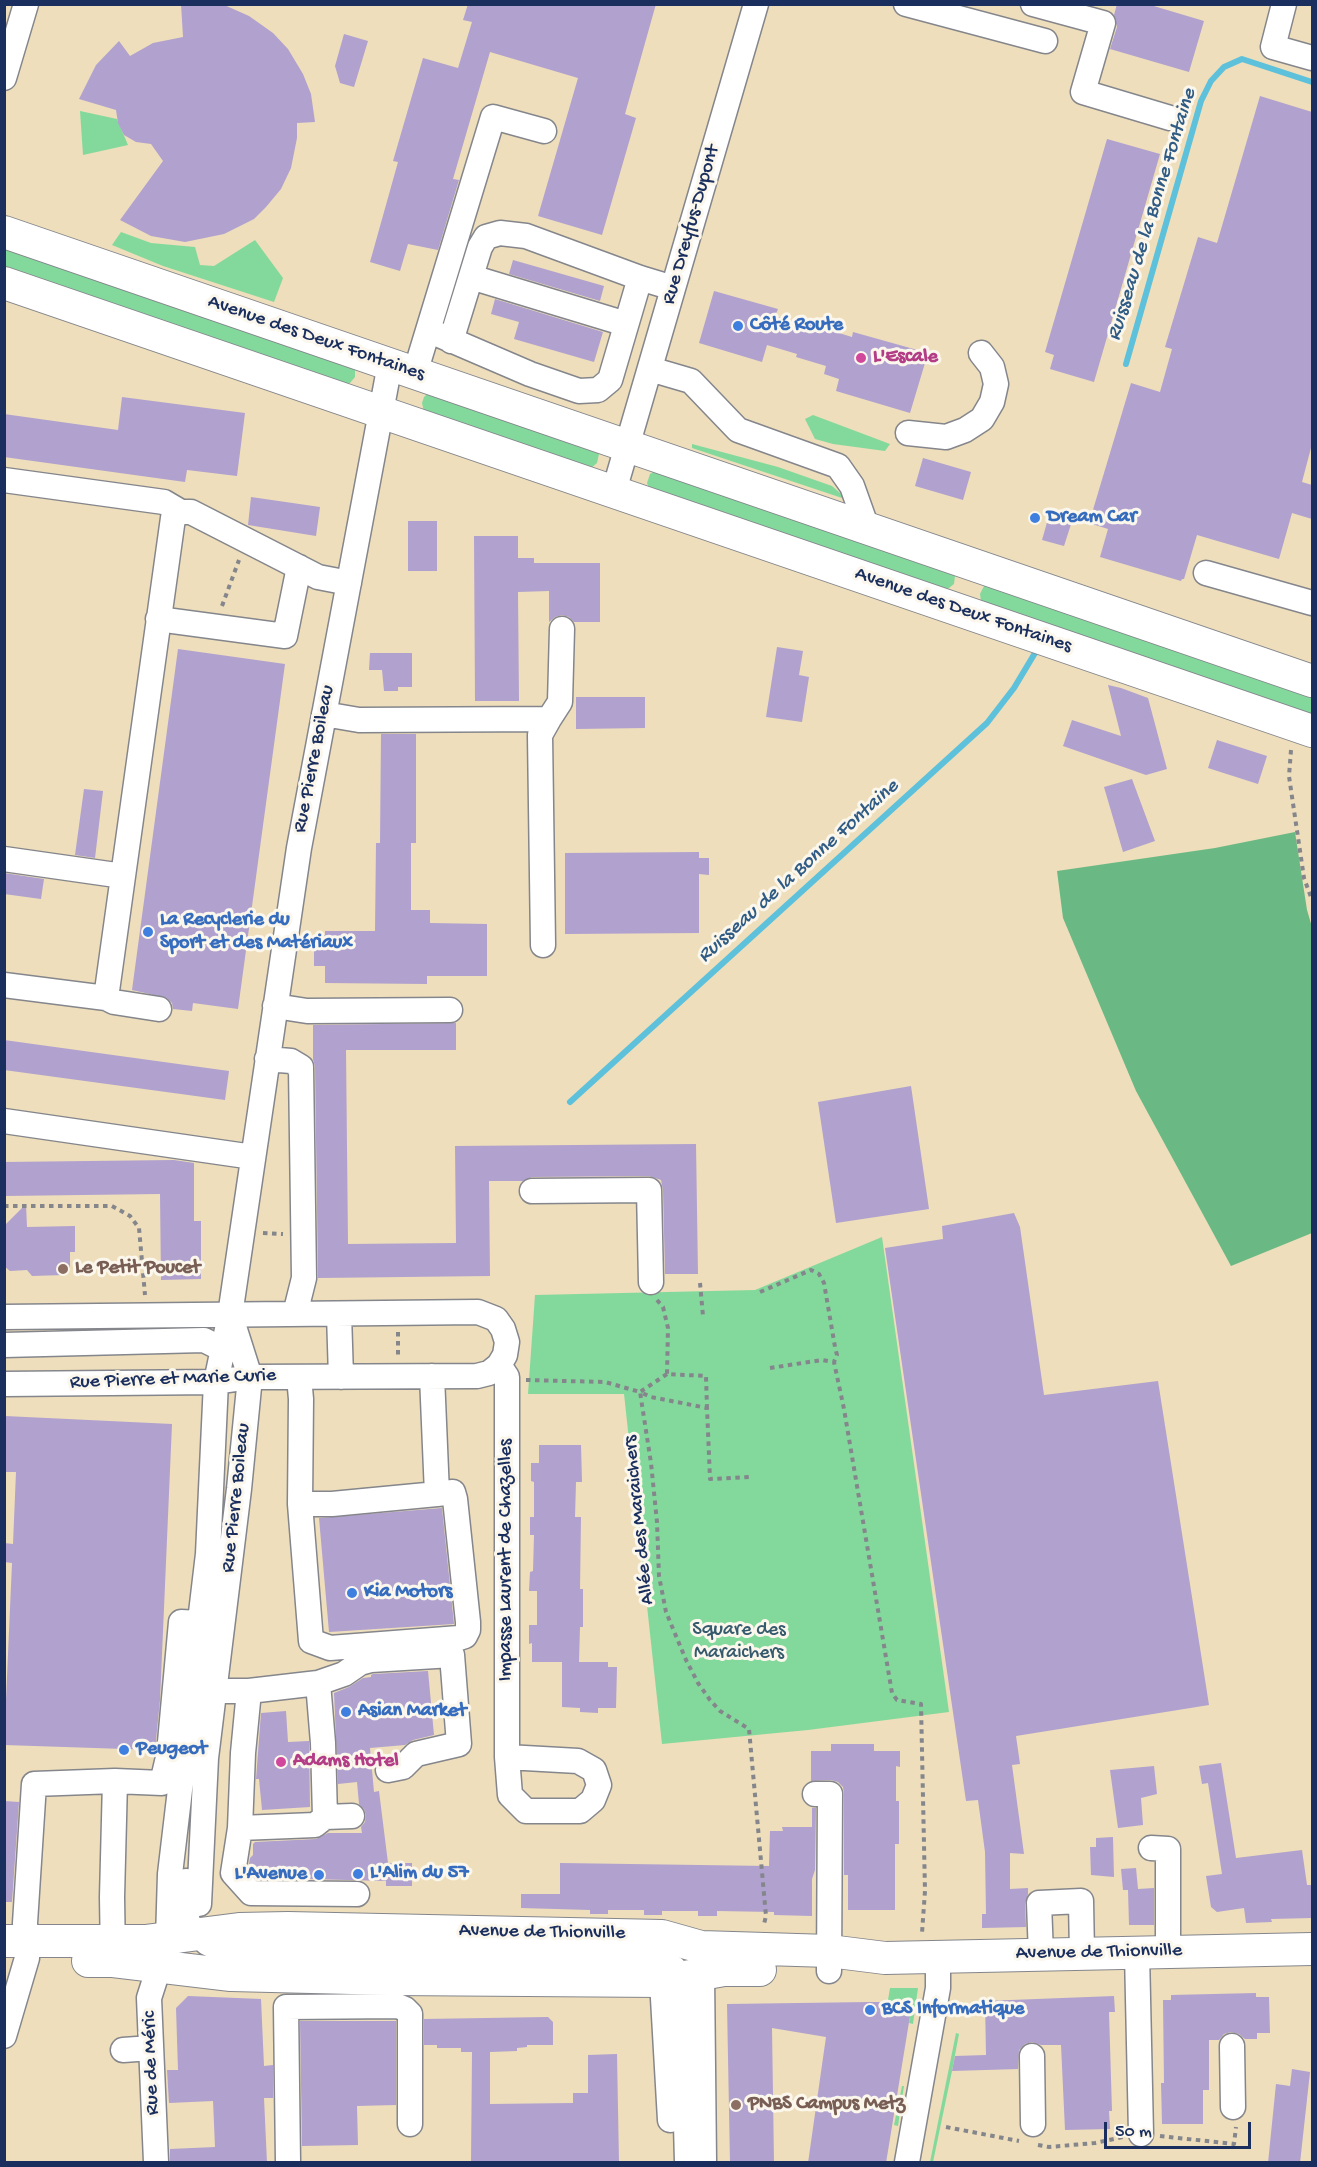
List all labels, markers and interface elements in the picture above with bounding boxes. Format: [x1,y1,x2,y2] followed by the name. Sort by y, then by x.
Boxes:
[1103,86,1203,344] water label: Ruisseau de la Bonne Fontaine
[658,143,726,307] street label: Rue Dreyfus-Dupont
[204,291,428,387] street label: Avenue des Deux Fontaines
[750,314,843,338] place label: Côté Route
[731,319,745,333] marker: Côté Route
[873,346,938,370] place label: L'Escale
[854,351,868,365] marker: L'Escale
[1047,506,1137,530] place label: Dream Car
[1028,511,1042,525] marker: Dream Car
[851,563,1075,659] street label: Avenue des Deux Fontaines
[289,683,341,835] street label: Rue Pierre Boileau
[693,775,905,969] water label: Ruisseau de la Bonne Fontaine
[160,909,353,956] place label: La Recyclerie du Sport et des Matériaux
[141,925,155,939] marker: La Recyclerie du Sport et des Matériaux
[75,1257,200,1281] place label: Le Petit Poucet
[56,1262,70,1276] marker: Le Petit Poucet
[69,1364,277,1396] street label: Rue Pierre et Marie Curie
[217,1422,257,1574] street label: Rue Pierre Boileau
[619,1434,661,1606] street label: Allée des Maraichers
[495,1439,519,1681] street label: Impasse Laurent de Chazelles
[364,1581,452,1605] place label: Kia Motors
[345,1586,359,1600] marker: Kia Motors
[692,1619,786,1666] park label: Square des Maraichers
[358,1700,466,1724] place label: Asian Market
[339,1705,353,1719] marker: Asian Market
[136,1738,207,1762] place label: Peugeot
[117,1743,131,1757] marker: Peugeot
[293,1750,399,1774] place label: Adams Hotel
[274,1755,288,1769] marker: Adams Hotel
[370,1862,469,1886] place label: L'Alim du 57
[234,1863,307,1887] place label: L'Avenue
[351,1867,365,1881] marker: L'Alim du 57
[312,1868,326,1882] marker: L'Avenue
[459,1920,625,1946] street label: Avenue de Thionville
[1016,1940,1182,1966] street label: Avenue de Thionville
[882,1998,1024,2022] place label: BCS Informatique
[863,2003,877,2017] marker: BCS Informatique
[138,2011,166,2115] street label: Rue de Méric
[748,2093,905,2117] place label: PNBS Campus Metz
[729,2098,743,2112] marker: PNBS Campus Metz
[1107,2110,1254,2148] scale bar
[1115,2122,1152,2143] text: 50 m

